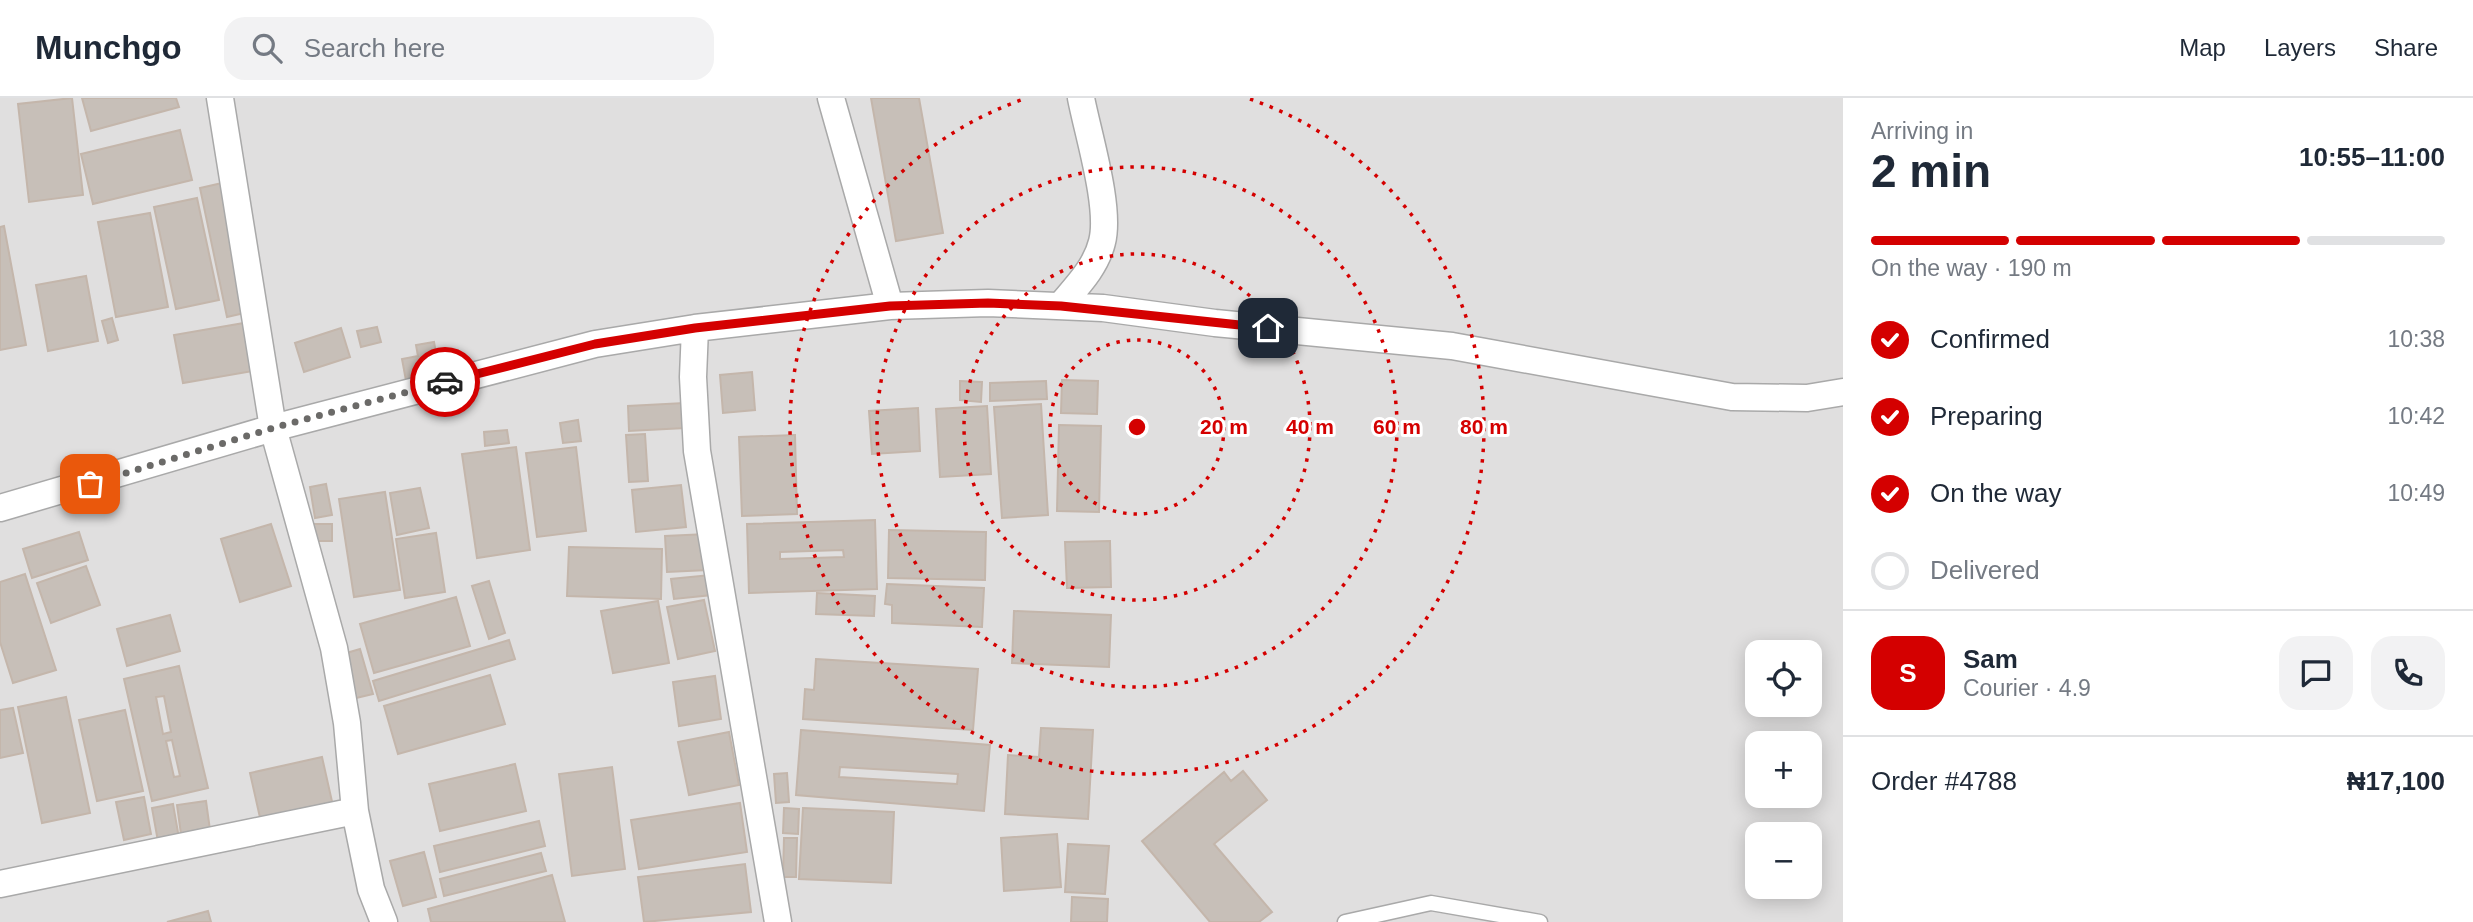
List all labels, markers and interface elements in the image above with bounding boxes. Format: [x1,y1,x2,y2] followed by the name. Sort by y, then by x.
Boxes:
[224,17,714,80] search box
[35,29,182,66] text: Munchgo
[248,29,286,67] icon: search
[304,33,445,63] text: Search here
[2179,34,2226,61] text: Map
[2264,34,2336,61] text: Layers
[2374,34,2438,61] text: Share
[1871,118,1973,144] text: Arriving in
[2299,142,2445,172] text: 10:55–11:00
[1871,145,1991,197] text: 2 min
[1871,255,2072,281] text: On the way · 190 m
[1238,298,1298,358] pin
[1249,309,1287,347] icon: home
[1871,321,1909,359] icon: check
[1930,324,2050,354] text: Confirmed
[2387,326,2445,352] text: 10:38
[410,347,480,417] courier
[426,363,464,401] icon: car
[1871,398,1909,436] icon: check
[1930,401,2043,431] text: Preparing
[2387,403,2445,429] text: 10:42
[1125,415,1149,439] centre of rings
[1200,415,1248,438] text: 20 m
[1286,415,1334,438] text: 40 m
[1373,415,1421,438] text: 60 m
[1460,415,1508,438] text: 80 m
[60,454,120,514] pin
[71,465,109,503] icon: bag
[1871,475,1909,513] icon: check
[1930,478,2062,508] text: On the way
[2387,480,2445,506] text: 10:49
[1930,555,2040,585] text: Delivered
[2279,636,2353,710] button: chat
[2371,636,2445,710] button: phone
[1745,640,1822,899] map controls
[1745,640,1822,717] button: locate
[1963,644,2018,674] text: Sam
[1899,658,1917,688] text: S
[1963,675,2091,701] text: Courier · 4.9
[1745,731,1822,808] button: +
[1871,766,2017,796] text: Order #4788
[2347,766,2445,796] text: ₦17,100
[1745,822,1822,899] button: −

